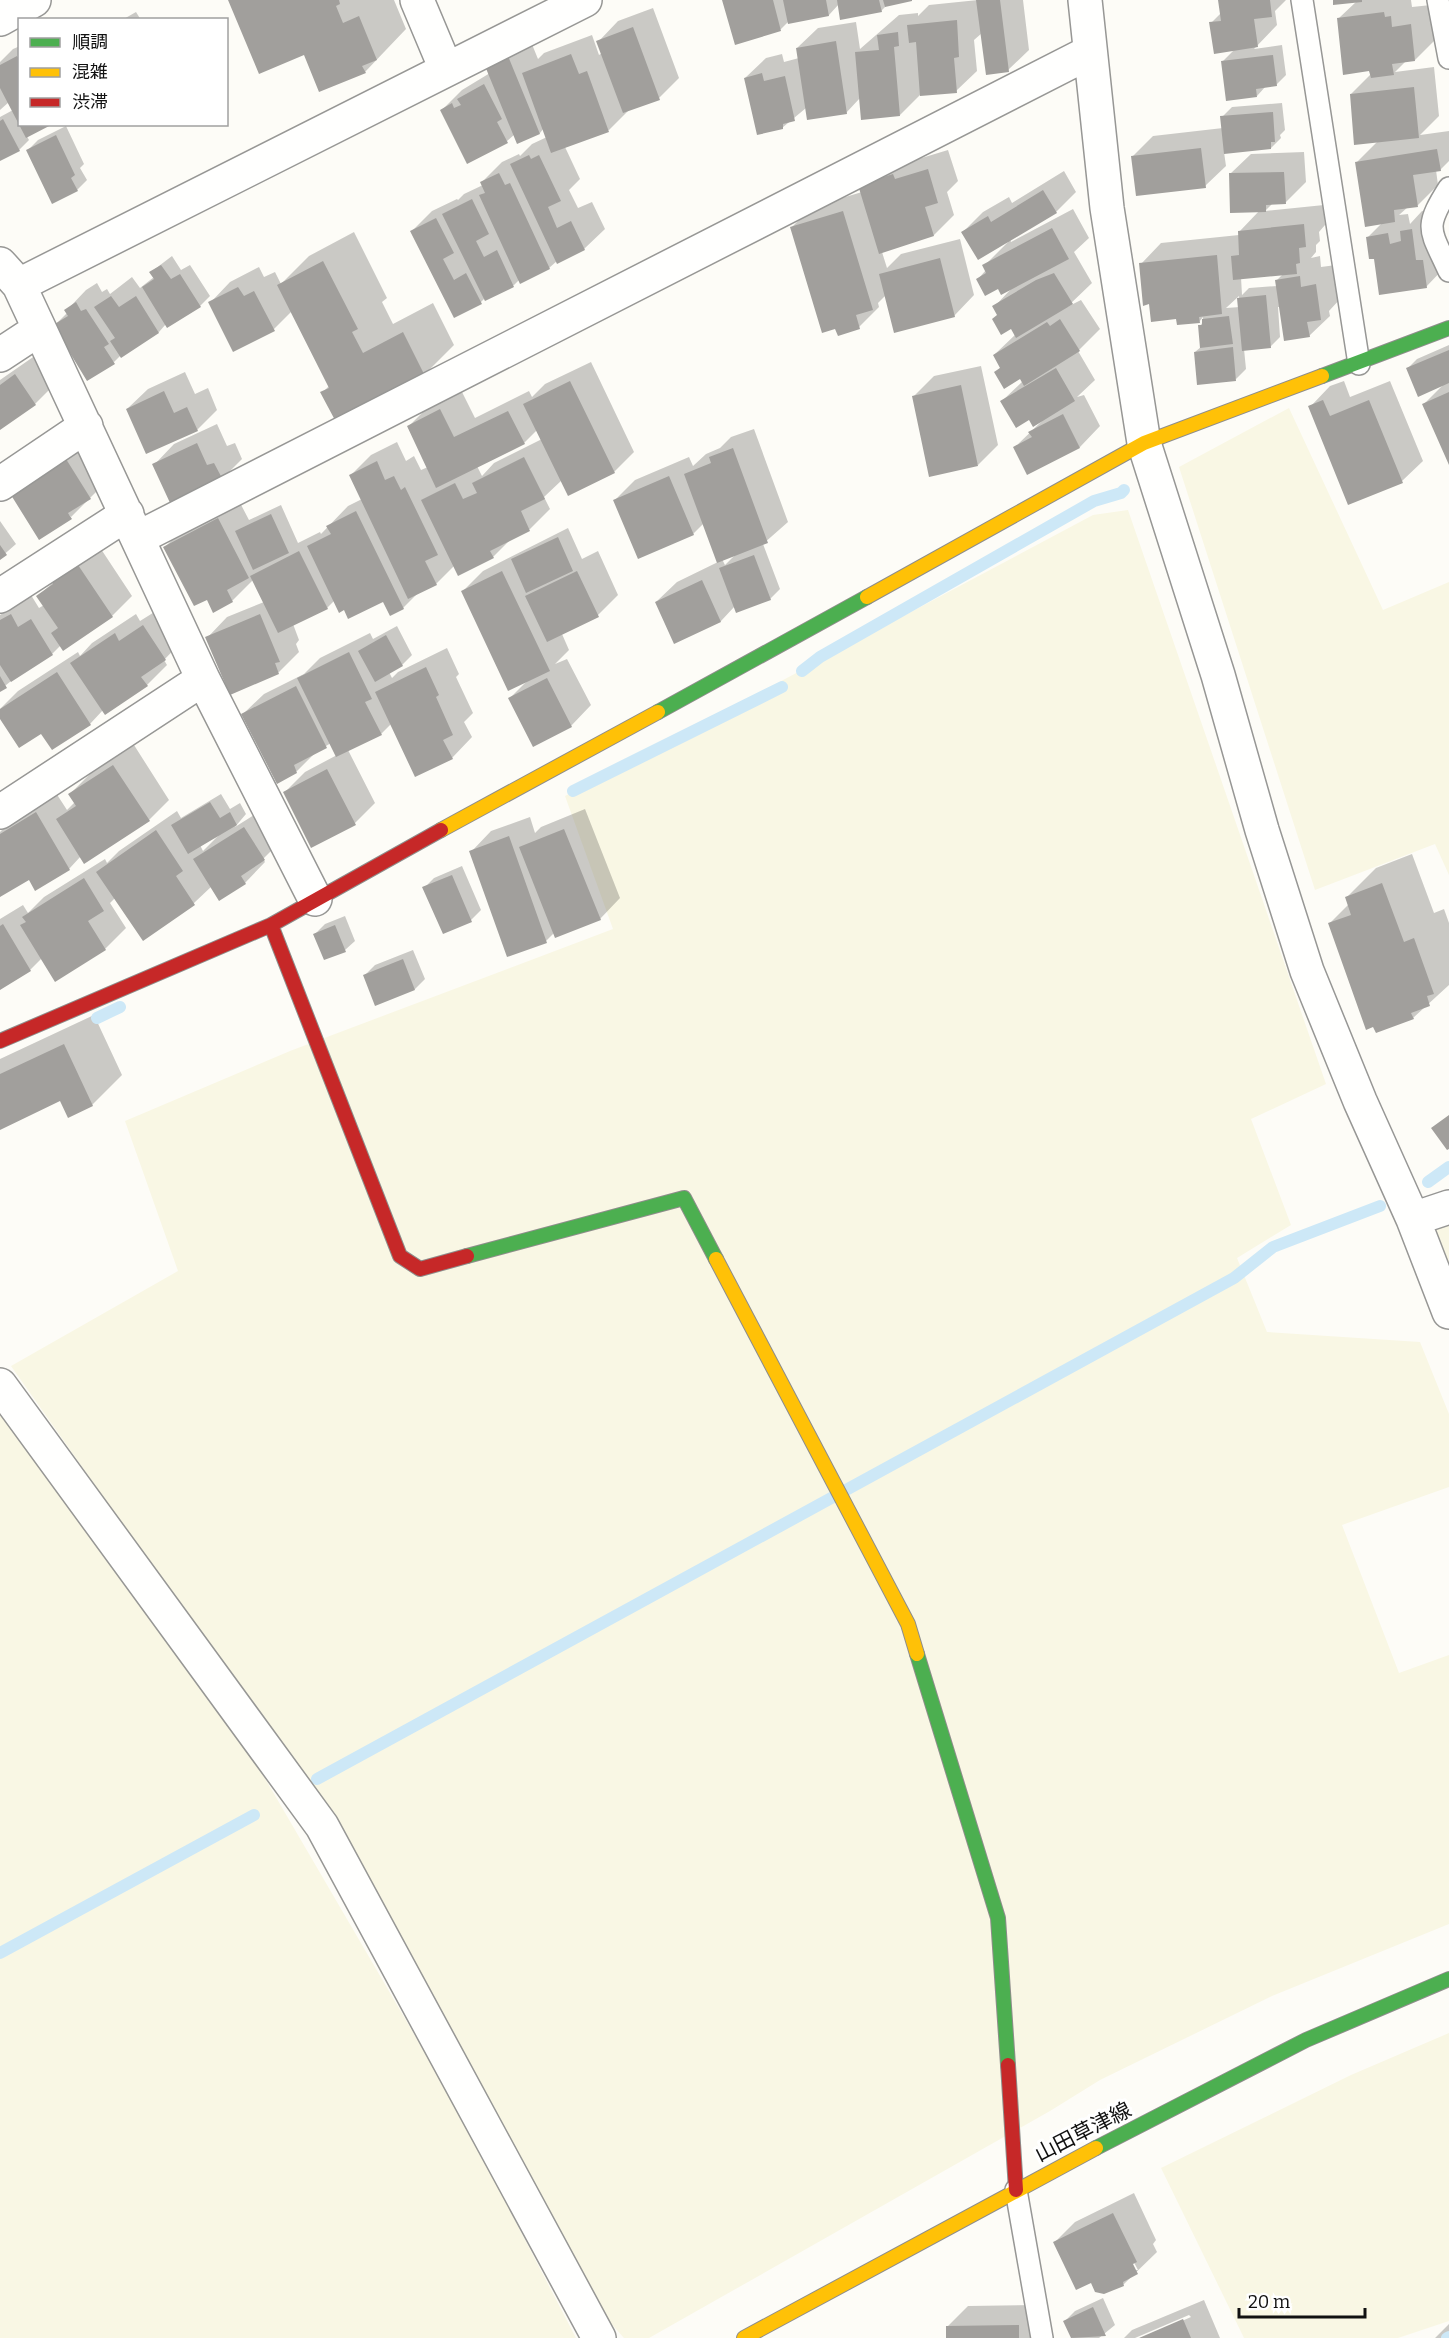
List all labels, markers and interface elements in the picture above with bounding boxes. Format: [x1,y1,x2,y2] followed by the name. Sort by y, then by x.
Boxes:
[18,18,228,126] legend
[72,31,108,53] text: 順調
[72,61,108,83] text: 混雑
[72,91,108,113] text: 渋滞
[1030,2097,1136,2167] street label: 山田草津線
[1239,2281,1365,2319] scale bar
[1248,2291,1290,2313] text: 20 m

